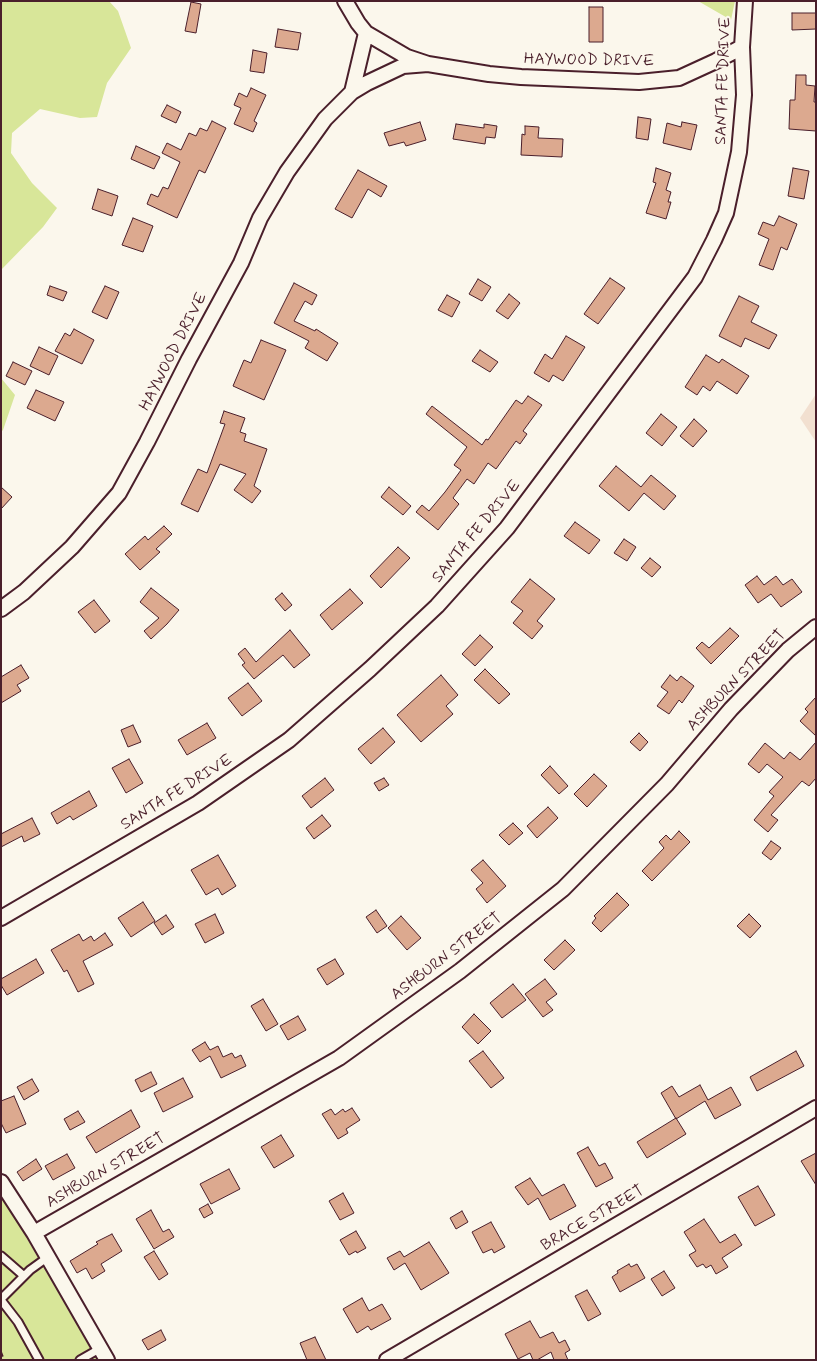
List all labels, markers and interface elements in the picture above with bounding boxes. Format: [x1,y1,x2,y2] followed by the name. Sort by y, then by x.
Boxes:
[712,17,736,145] street label: SANTA FE DRIVE
[524,50,654,72] street label: HAYWOOD DRIVE
[136,290,212,414] street label: HAYWOOD DRIVE
[429,477,525,587] street label: SANTA FE DRIVE
[684,626,790,736] street label: ASHBURN STREET
[118,751,236,835] street label: SANTA FE DRIVE
[388,909,506,1005] street label: ASHBURN STREET
[43,1129,169,1213] street label: ASHBURN STREET
[538,1182,648,1256] street label: BRACE STREET

